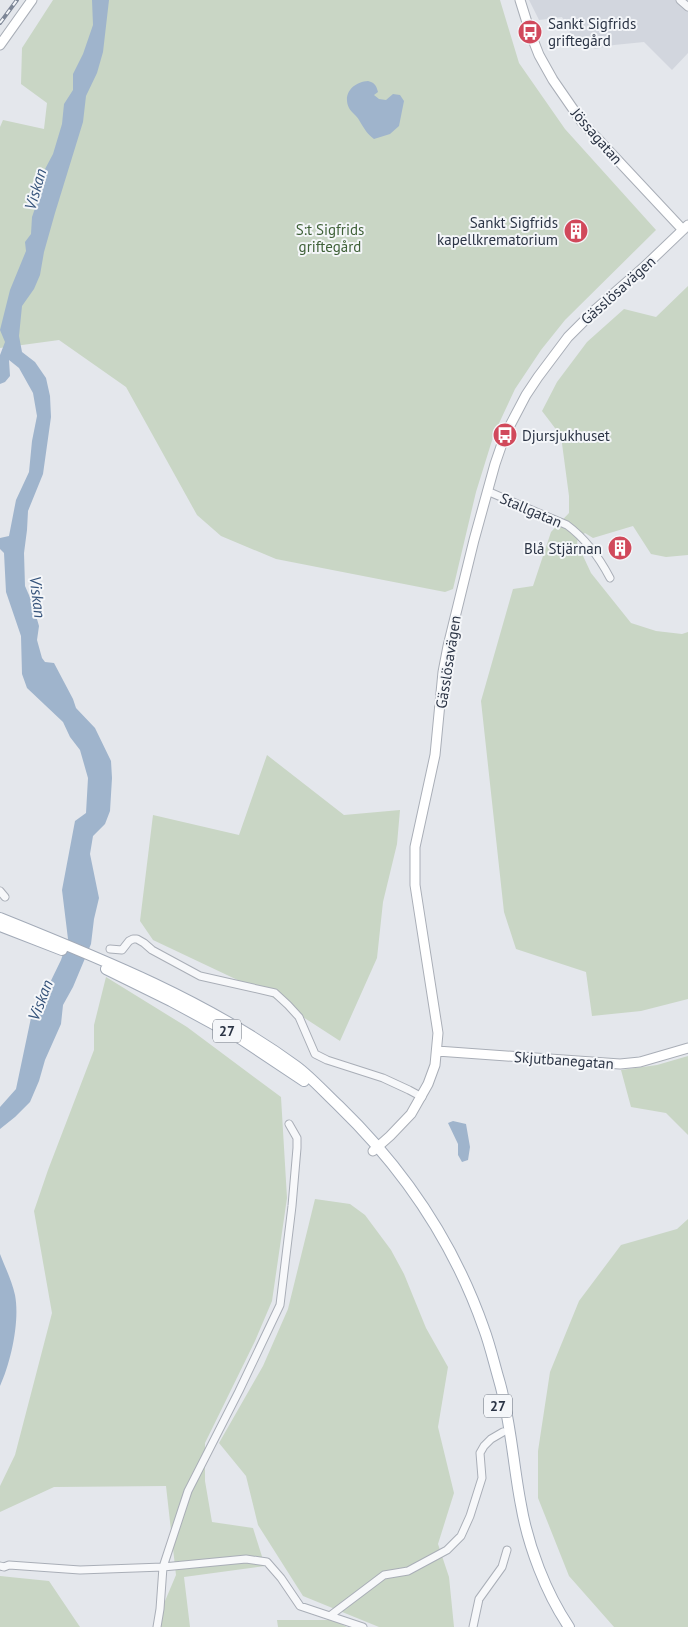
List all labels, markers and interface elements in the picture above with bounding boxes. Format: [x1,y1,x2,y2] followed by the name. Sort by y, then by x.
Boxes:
[548,14,636,50] place label: Sankt Sigfrids griftegård
[517,19,543,45] bus stop icon: Sankt Sigfrids griftegård
[567,103,627,168] street label: Jössagatan
[20,166,50,212] water label: Viskan
[437,213,558,249] place label: Sankt Sigfrids kapellkrematorium
[563,218,589,244] building icon: Sankt Sigfrids kapellkrematorium
[296,220,364,256] park label: S:t Sigfrids griftegård
[577,251,659,329] street label: Gässlösavägen
[492,422,518,448] bus stop icon: Djursjukhuset
[522,426,610,445] place label: Djursjukhuset
[497,488,565,532] street label: Stallgatan
[607,535,633,561] building icon: Blå Stjärnan
[524,539,602,558] place label: Blå Stjärnan
[26,575,50,619] water label: Viskan
[431,614,465,710] street label: Gässlösavägen
[23,977,57,1023] water label: Viskan
[213,1019,241,1042] road number: 27
[514,1047,614,1073] street label: Skjutbanegatan
[484,1394,512,1418] road number: 27

